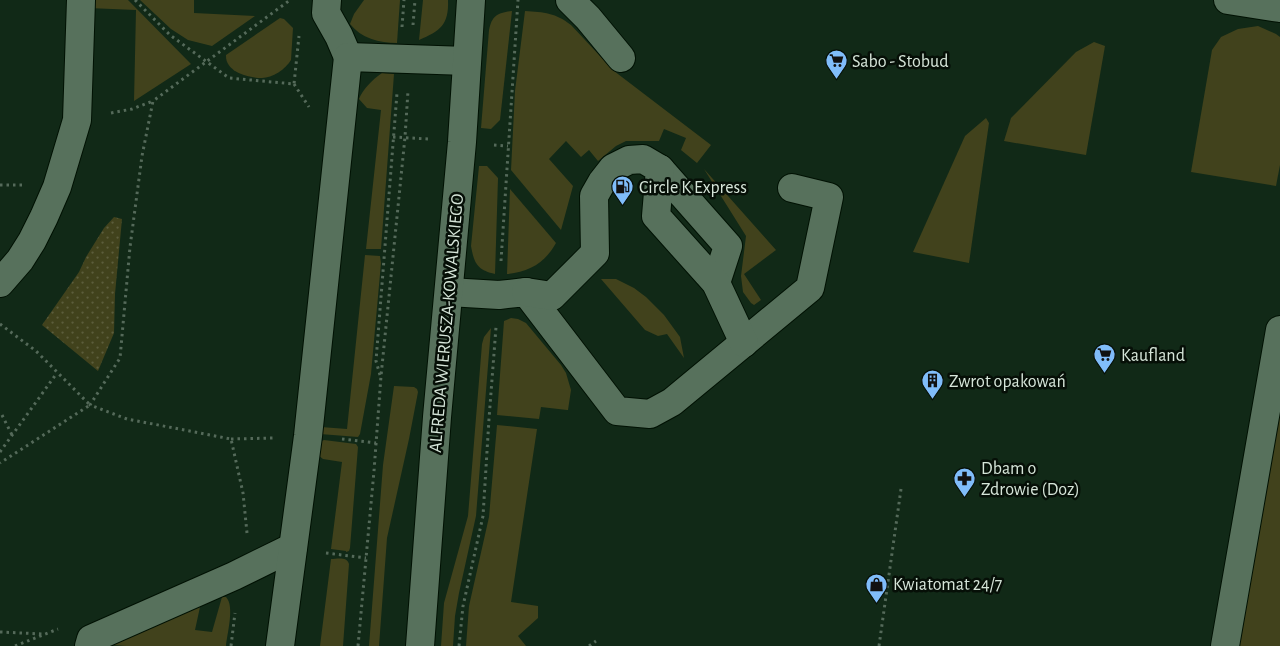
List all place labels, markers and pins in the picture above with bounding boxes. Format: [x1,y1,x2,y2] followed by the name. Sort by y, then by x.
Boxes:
[824,49,848,80] supermarket icon: Sabo - Stobud
[852,53,949,71] place label: Sabo - Stobud
[611,175,635,206] fuel station icon: Circle K Express
[639,179,747,197] place label: Circle K Express
[1093,343,1117,374] supermarket icon: Kaufland
[1121,347,1185,365] place label: Kaufland
[921,369,945,400] building icon: Zwrot opakowań
[949,373,1066,391] place label: Zwrot opakowań
[981,460,1080,499] place label: Dbam o Zdrowie (Doz)
[953,466,977,497] pharmacy icon: Dbam o Zdrowie (Doz)
[865,572,889,603] shop icon: Kwiatomat 24/7
[893,576,1002,594] place label: Kwiatomat 24/7

